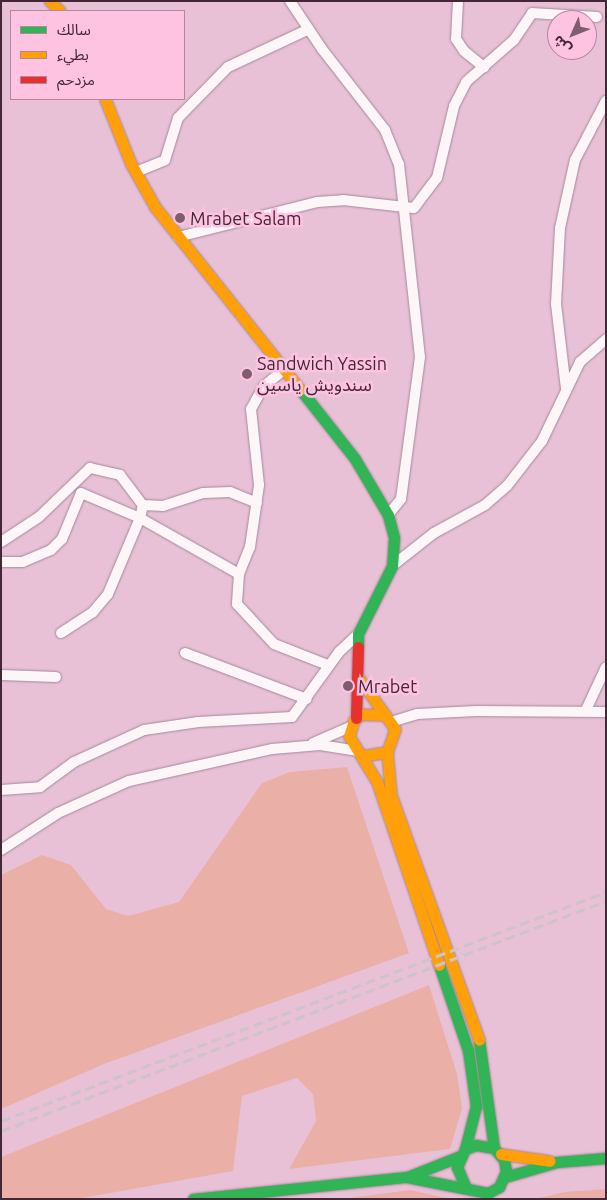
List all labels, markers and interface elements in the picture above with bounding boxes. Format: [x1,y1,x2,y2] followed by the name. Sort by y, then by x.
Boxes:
[10,10,185,100] legend
[547,10,597,60] north arrow
[57,21,91,38] text: سالك
[550,32,574,57] text: ش
[57,46,89,63] text: بطيء
[57,71,95,88] text: مزدحم
[190,207,302,229] place label: Mrabet Salam
[174,212,186,224] marker: Mrabet Salam
[257,353,387,396] place label: Sandwich Yassin سندويش ياسين
[241,368,253,380] marker: Sandwich Yassin سندويش ياسين
[358,675,417,697] place label: Mrabet
[342,680,354,692] marker: Mrabet

